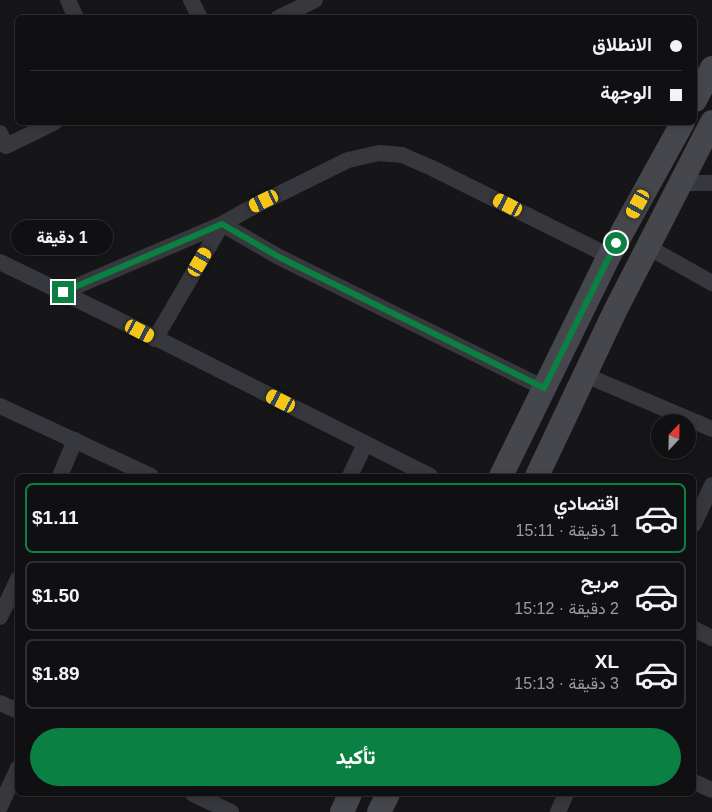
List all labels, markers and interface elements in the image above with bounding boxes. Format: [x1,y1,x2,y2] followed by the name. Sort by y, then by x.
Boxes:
[592,34,652,55] text: الانطلاق
[600,82,652,103] text: الوجهة
[624,187,651,221] car
[247,188,280,214] car
[491,192,524,218] car
[12,220,114,254] callout: 1 دقيقة
[36,229,88,246] text: 1 دقيقة
[605,232,627,254] route start
[186,245,213,279] car
[52,281,74,303] route end
[123,318,156,344] car
[264,388,297,414] car
[651,414,696,459] north arrow
[651,414,696,459] map controls
[554,493,619,514] text: اقتصادي
[634,496,679,541] icon: car
[32,507,79,528] text: $1.11
[516,522,619,539] text: 1 دقيقة · 15:11
[581,571,619,592] text: مريح
[634,574,679,619] icon: car
[32,585,80,606] text: $1.50
[514,600,619,617] text: 2 دقيقة · 15:12
[595,651,619,672] text: XL
[634,652,679,697] icon: car
[32,663,80,684] text: $1.89
[514,675,619,692] text: 3 دقيقة · 15:13
[30,728,681,786] button: تأكيد

